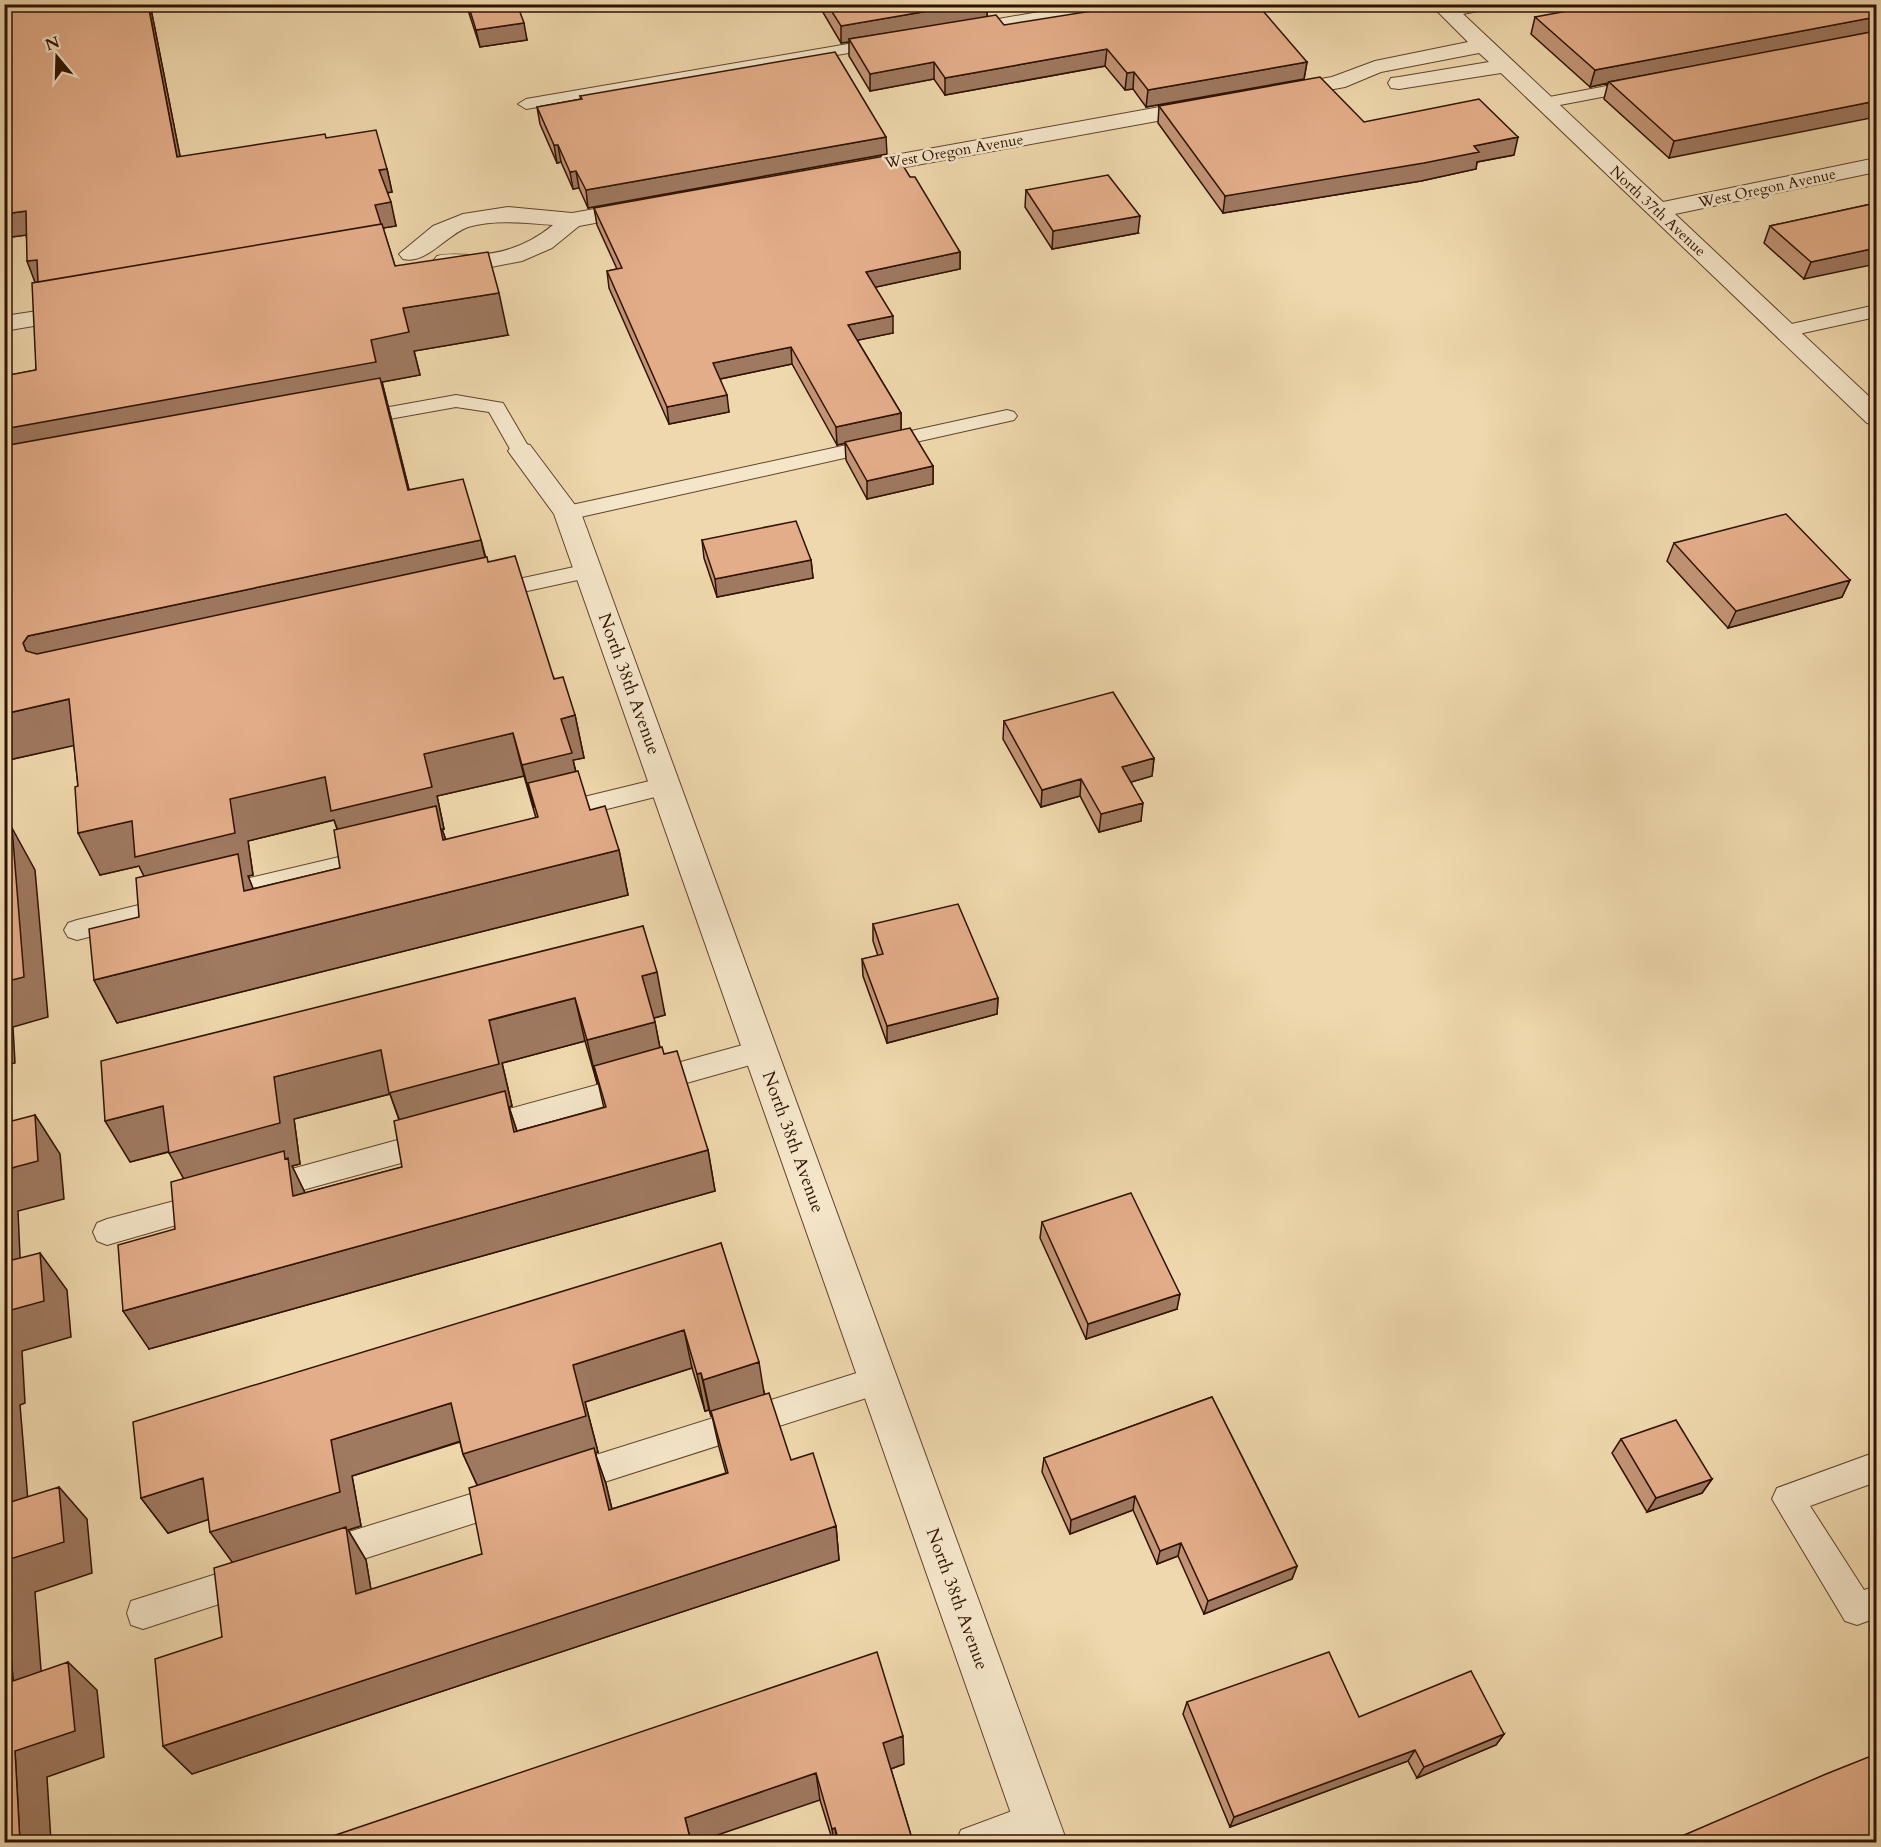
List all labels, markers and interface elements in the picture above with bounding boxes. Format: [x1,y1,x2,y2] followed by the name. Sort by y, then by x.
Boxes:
[27,27,87,87] north arrow
[42,31,63,56] text: N
[882,129,1025,173] street label: West Oregon Avenue
[1606,161,1710,261] street label: North 37th Avenue
[1695,164,1838,213] street label: West Oregon Avenue
[592,610,666,758] street label: North 38th Avenue
[756,1068,830,1216] street label: North 38th Avenue
[920,1525,994,1673] street label: North 38th Avenue

